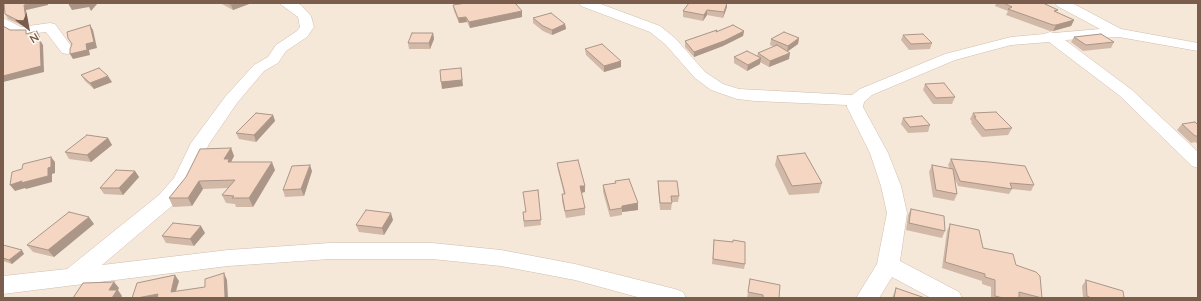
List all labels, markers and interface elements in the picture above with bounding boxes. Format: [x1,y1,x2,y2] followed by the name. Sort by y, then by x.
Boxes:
[8,8,48,48] north arrow
[28,31,42,46] text: N

